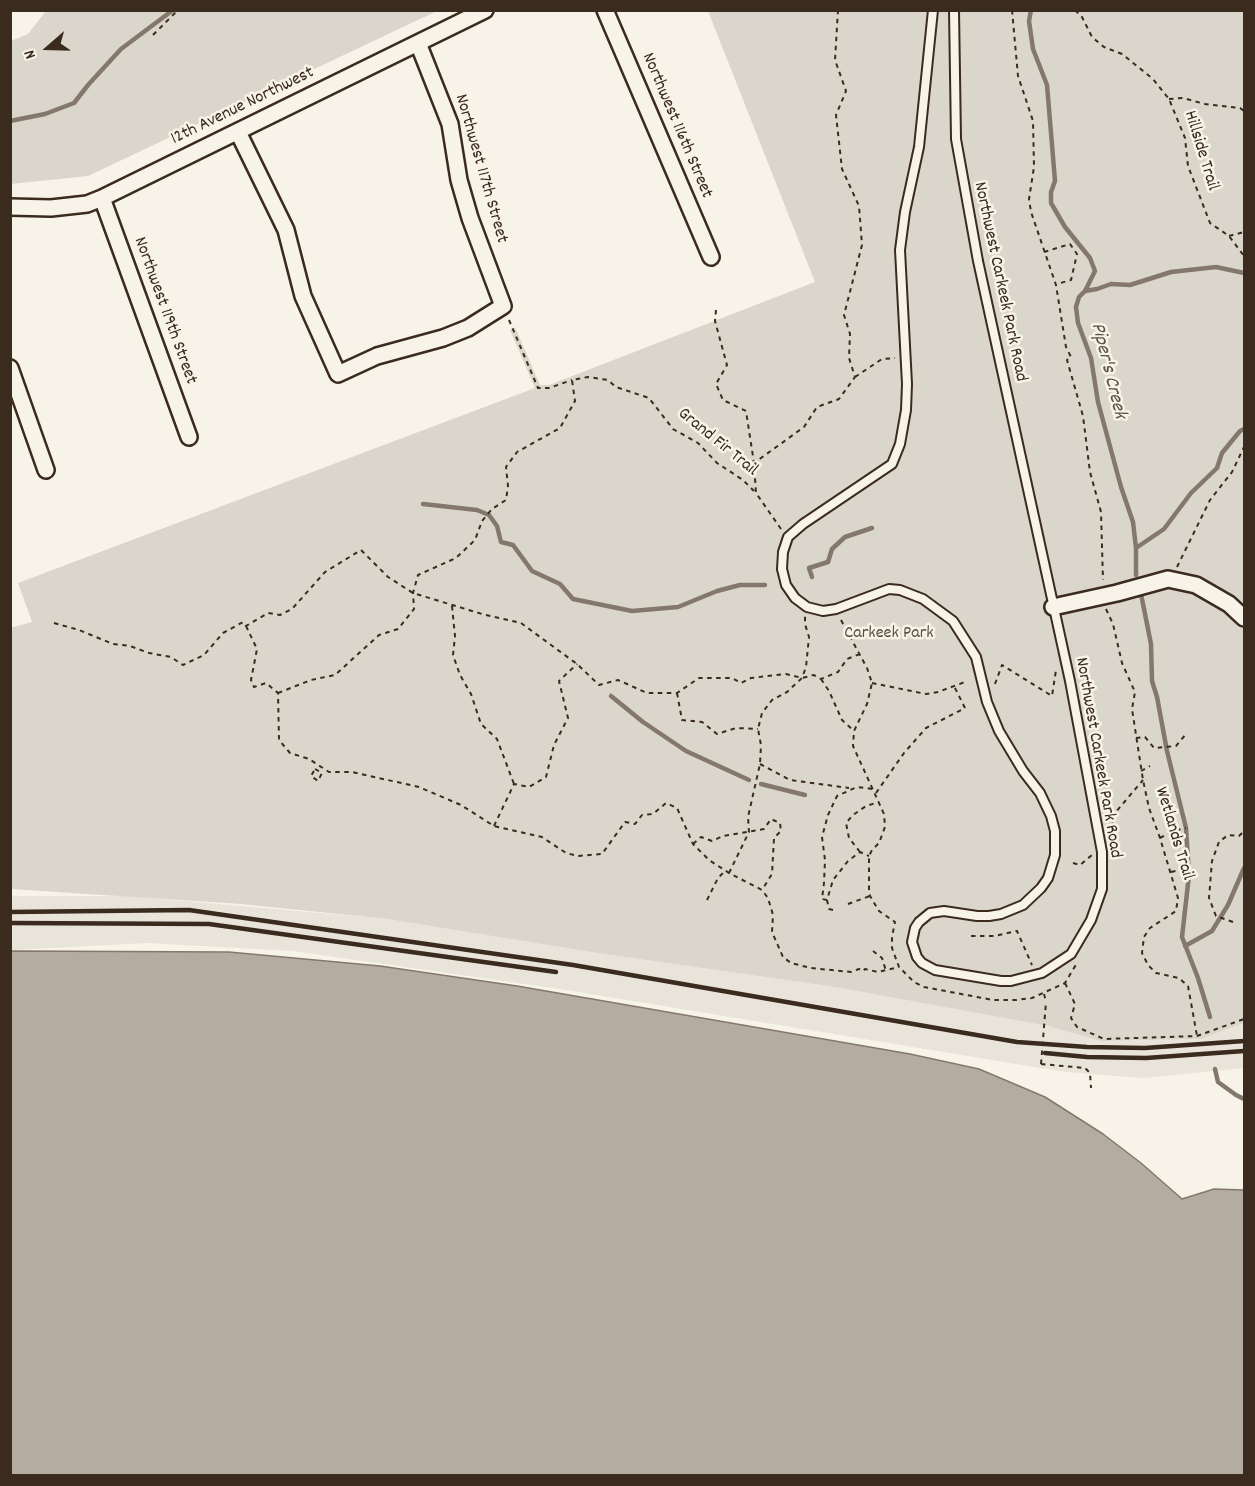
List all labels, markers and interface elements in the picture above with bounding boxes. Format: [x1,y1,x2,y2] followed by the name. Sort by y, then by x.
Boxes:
[18,18,78,78] north arrow
[18,47,43,62] text: N
[636,50,716,202] street label: Northwest 116th Street
[168,63,318,151] street label: 12th Avenue Northwest
[448,92,512,246] street label: Northwest 117th Street
[1178,108,1222,194] street label: Hillside Trail
[967,180,1031,384] street label: Northwest Carkeek Park Road
[127,234,201,388] street label: Northwest 119th Street
[1083,320,1131,422] water label: Piper's Creek
[672,404,762,482] street label: Grand Fir Trail
[844,624,934,646] park label: Carkeek Park
[1069,656,1125,860] street label: Northwest Carkeek Park Road
[1149,785,1197,883] street label: Wetlands Trail

